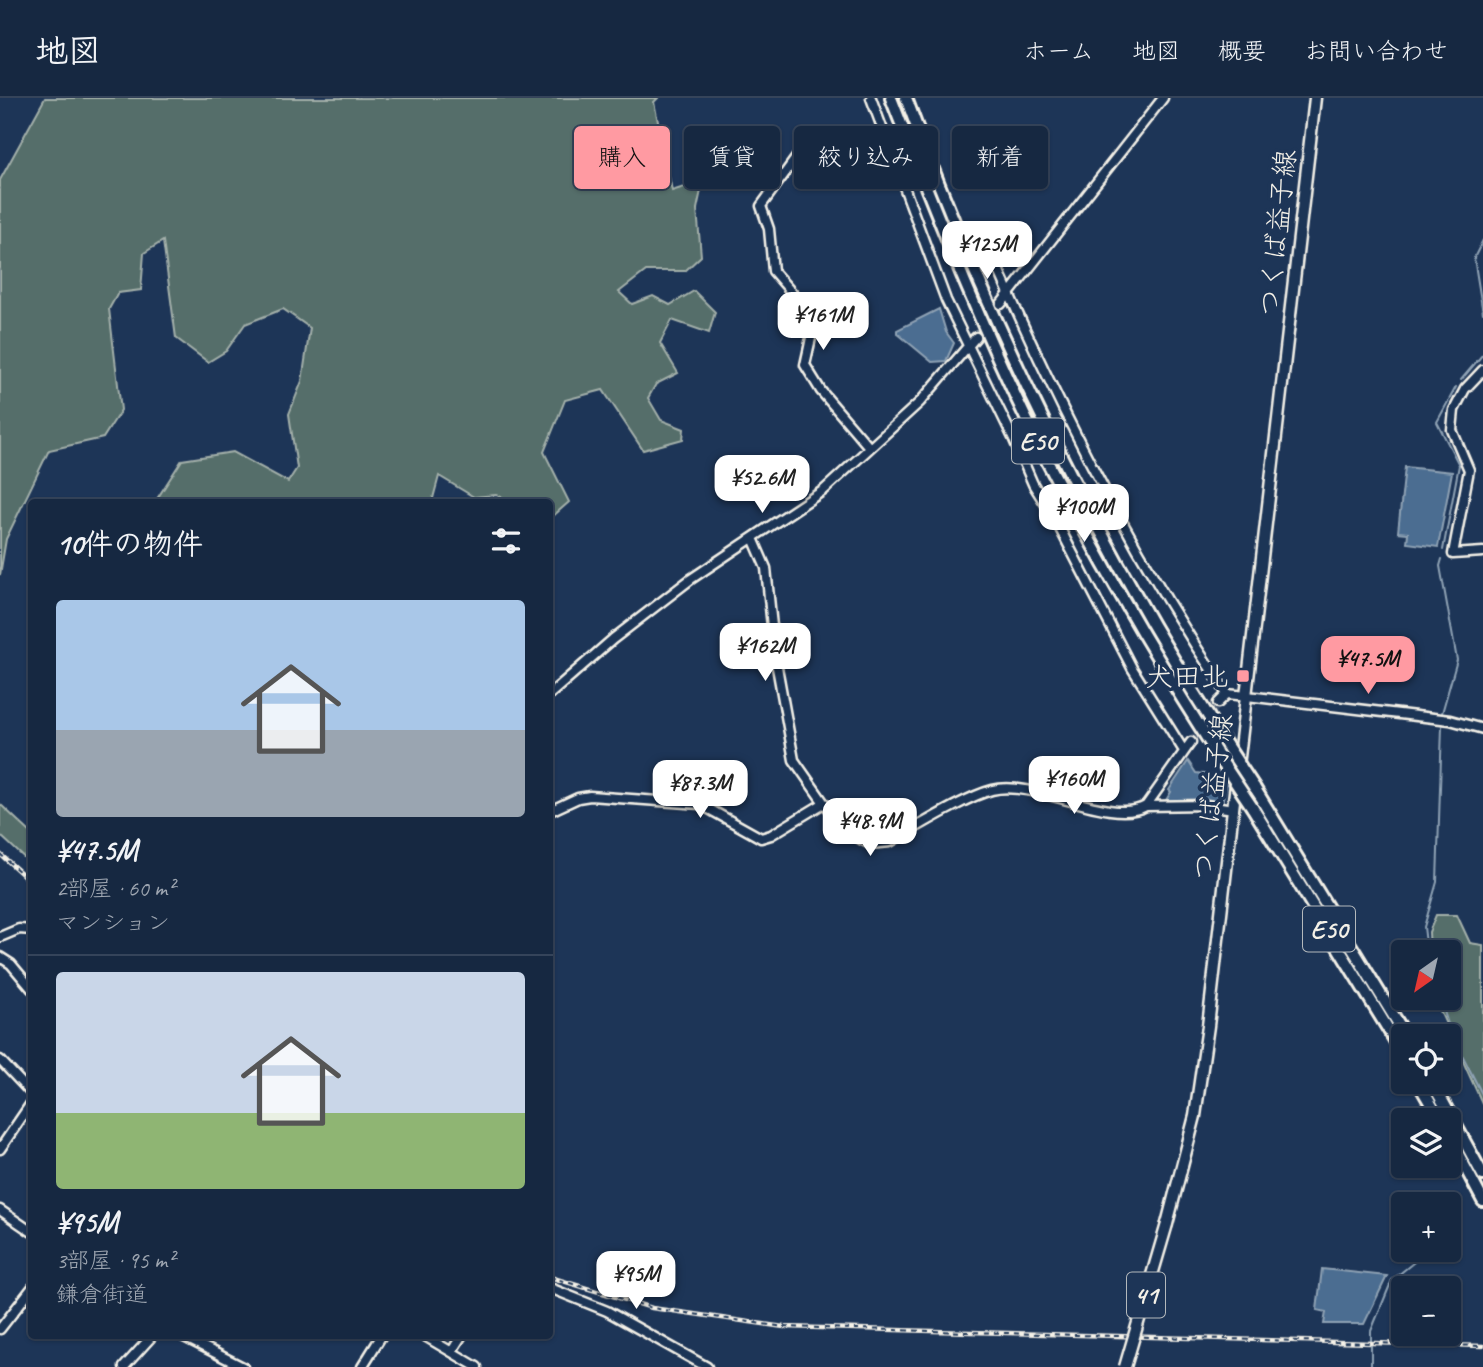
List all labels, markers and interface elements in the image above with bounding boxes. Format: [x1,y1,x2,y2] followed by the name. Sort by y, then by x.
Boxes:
[35,30,101,72] text: 地図
[1023,36,1094,66] text: ホーム
[1132,36,1180,66] text: 地図
[1218,36,1266,66] text: 概要
[1304,36,1448,66] text: お問い合わせ
[574,126,670,189] chip: 購入
[684,126,780,189] chip: 賃貸
[794,126,938,189] chip: 絞り込み
[952,126,1048,189] chip: 新着
[1251,148,1303,318] street label: つくば益子線
[938,222,1036,281] pin: ¥125M
[958,229,1016,258] text: ¥125M
[774,292,872,352] pin: ¥161M
[794,300,852,329] text: ¥161M
[1012,418,1064,464] road number: E50
[705,456,819,515] pin: ¥52.6M
[731,463,793,492] text: ¥52.6M
[1035,484,1133,544] pin: ¥100M
[1055,492,1113,521] text: ¥100M
[487,522,525,560] icon: filters
[56,525,203,563] text: 10件の物件
[716,624,814,683] pin: ¥162M
[736,631,794,660] text: ¥162M
[1311,636,1425,696] pin: ¥47.5M
[1337,644,1399,673] text: ¥47.5M
[228,646,354,772] icon: home
[1145,659,1229,694] place label: 犬田北
[1235,668,1251,684] marker: 犬田北
[1184,711,1240,883] street label: つくば益子線
[1025,756,1123,816] pin: ¥160M
[643,760,757,820] pin: ¥87.3M
[1045,764,1103,793] text: ¥160M
[669,768,731,797] text: ¥87.3M
[813,798,927,858] pin: ¥48.9M
[839,806,901,835] text: ¥48.9M
[56,831,137,869] text: ¥47.5M
[56,874,174,903] text: 2部屋 · 60 m²
[1303,906,1355,951] road number: E50
[56,908,170,937] text: マンション
[1391,940,1461,1010] north arrow
[1391,940,1461,1346] map controls
[228,1018,354,1144] icon: home
[1391,1024,1461,1094] button: locate
[1391,1108,1461,1178] button: layers
[1391,1192,1461,1262] button: +
[56,1203,118,1241] text: ¥95M
[56,1246,174,1275] text: 3部屋 · 95 m²
[595,1252,677,1311] pin: ¥95M
[612,1259,660,1288] text: ¥95M
[1127,1272,1165,1318] road number: 41
[1391,1276,1461,1346] button: −
[56,1280,148,1309] text: 鎌倉街道

